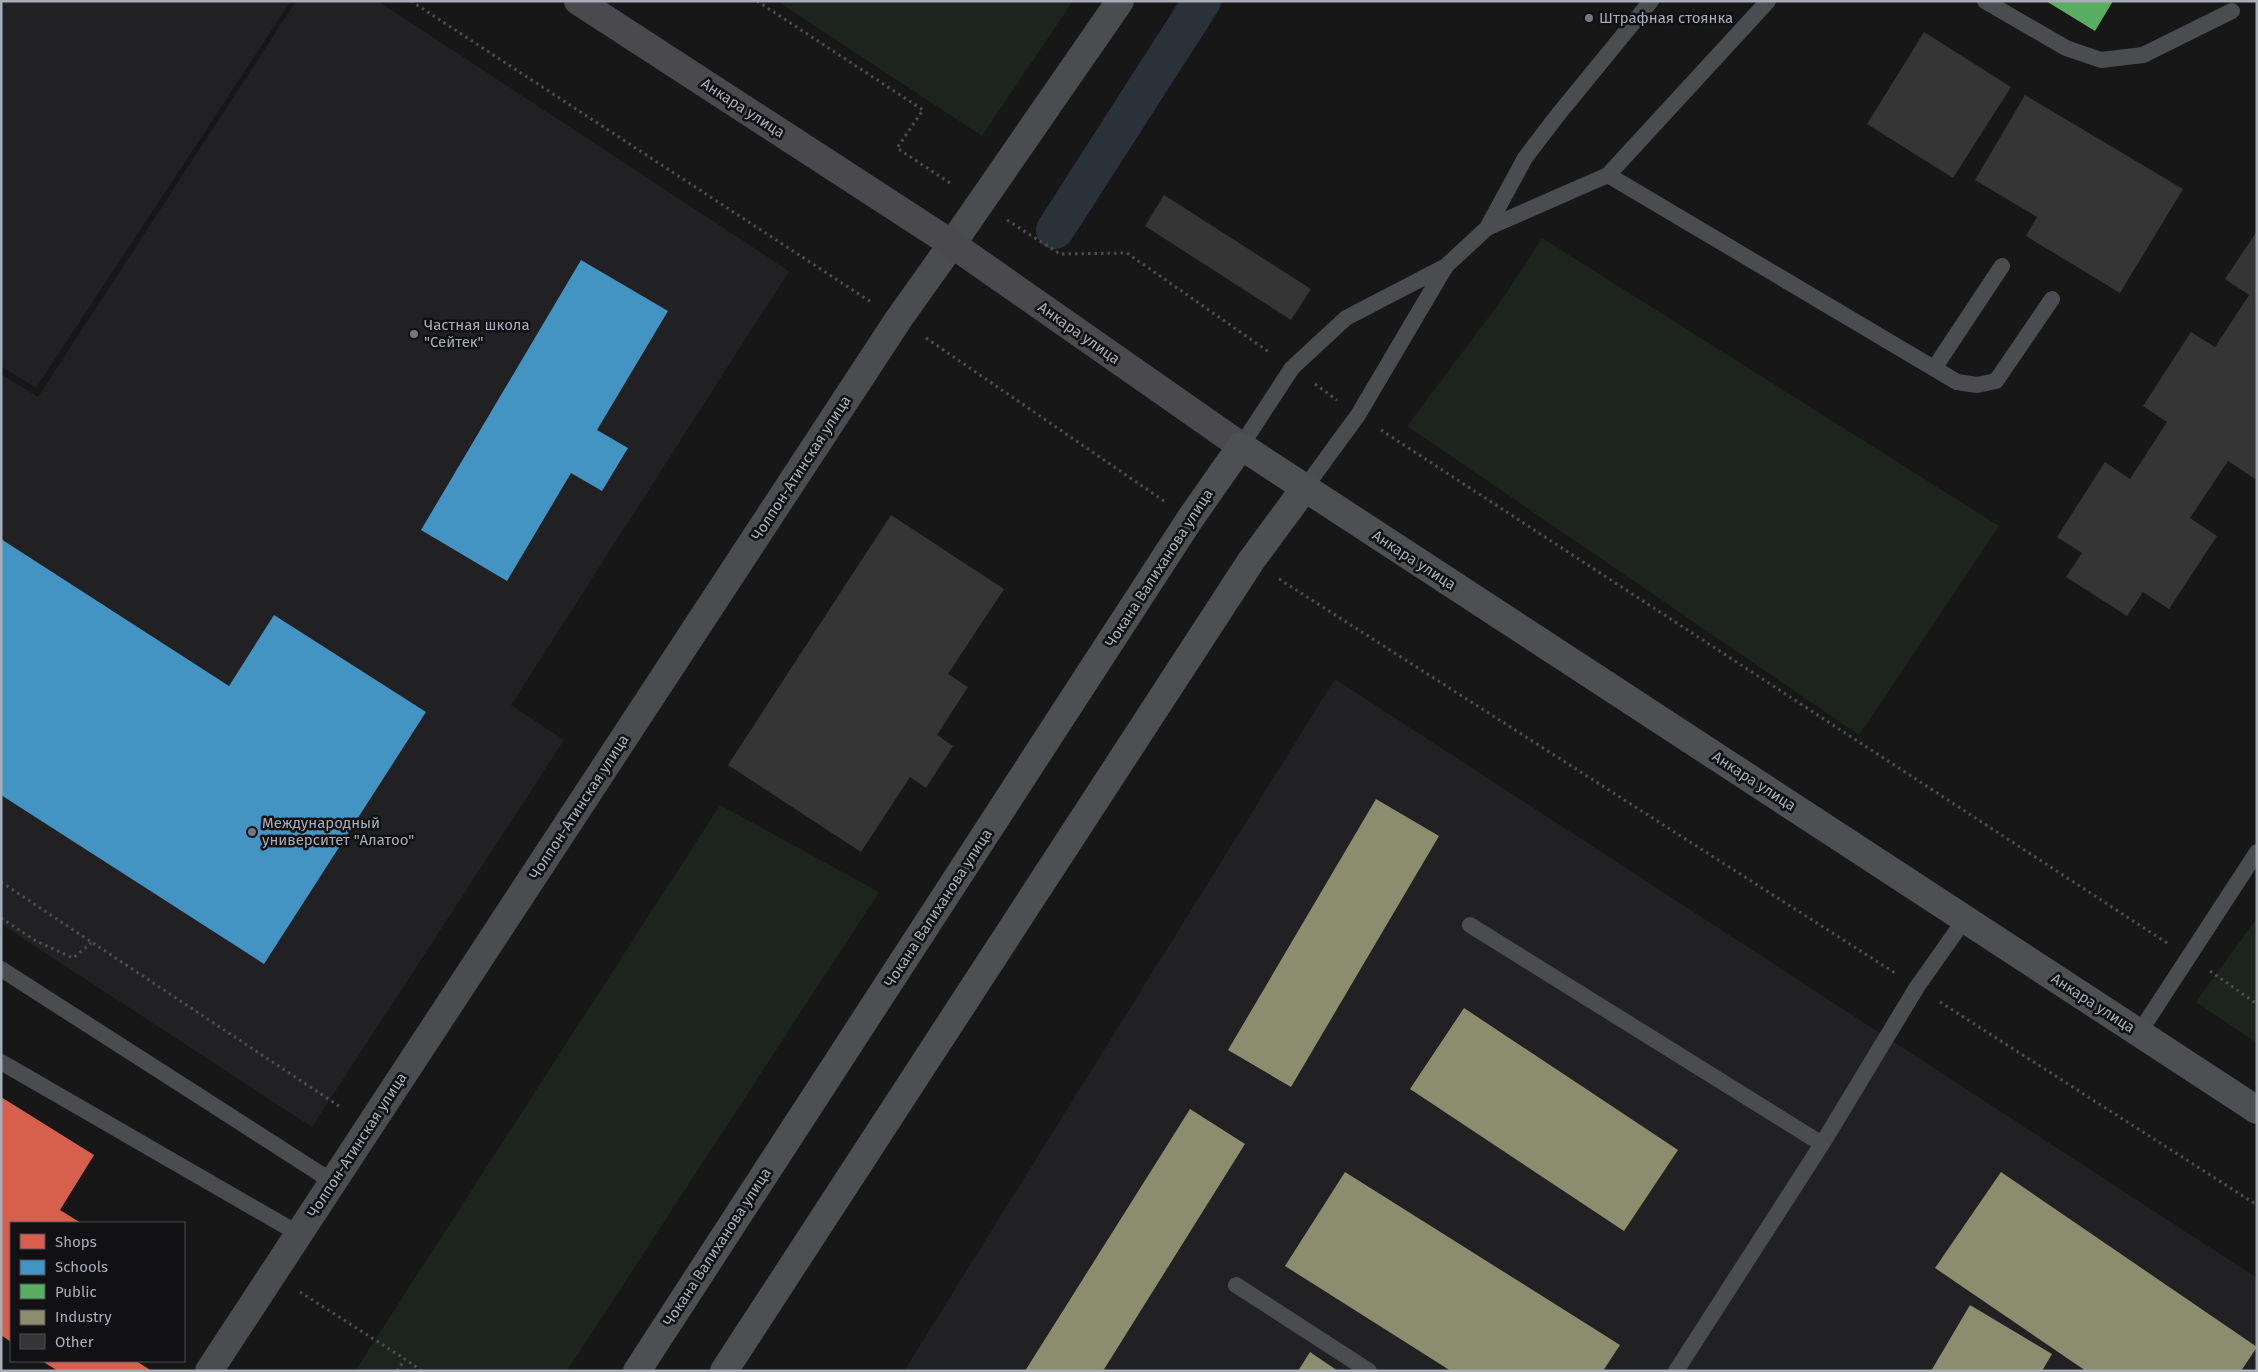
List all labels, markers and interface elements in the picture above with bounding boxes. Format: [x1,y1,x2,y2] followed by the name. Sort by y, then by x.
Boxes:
[1599,9,1733,27] place label: Штрафная стоянка
[1583,12,1595,24] marker: Штрафная стоянка
[698,74,788,142] street label: Анкара улица
[1035,298,1123,368] street label: Анкара улица
[424,316,530,351] place label: Частная школа "Сейтек"
[408,328,420,340] marker: Частная школа "Сейтек"
[747,392,855,544] street label: Чолпон-Атинская улица
[1101,486,1217,650] street label: Чокана Валиханова улица
[1369,526,1459,594] street label: Анкара улица
[525,731,633,883] street label: Чолпон-Атинская улица
[1709,747,1799,815] street label: Анкара улица
[262,814,414,849] place label: Международный университет "Алатоо"
[246,826,258,838] marker: Международный университет "Алатоо"
[880,826,996,990] street label: Чокана Валиханова улица
[2048,969,2138,1037] street label: Анкара улица
[303,1069,411,1221] street label: Чолпон-Атинская улица
[659,1165,775,1329] street label: Чокана Валиханова улица
[10,1222,185,1362] legend
[55,1233,97,1251] text: Shops
[55,1258,108,1276] text: Schools
[55,1283,97,1301] text: Public
[55,1308,112,1326] text: Industry
[55,1333,94,1351] text: Other

